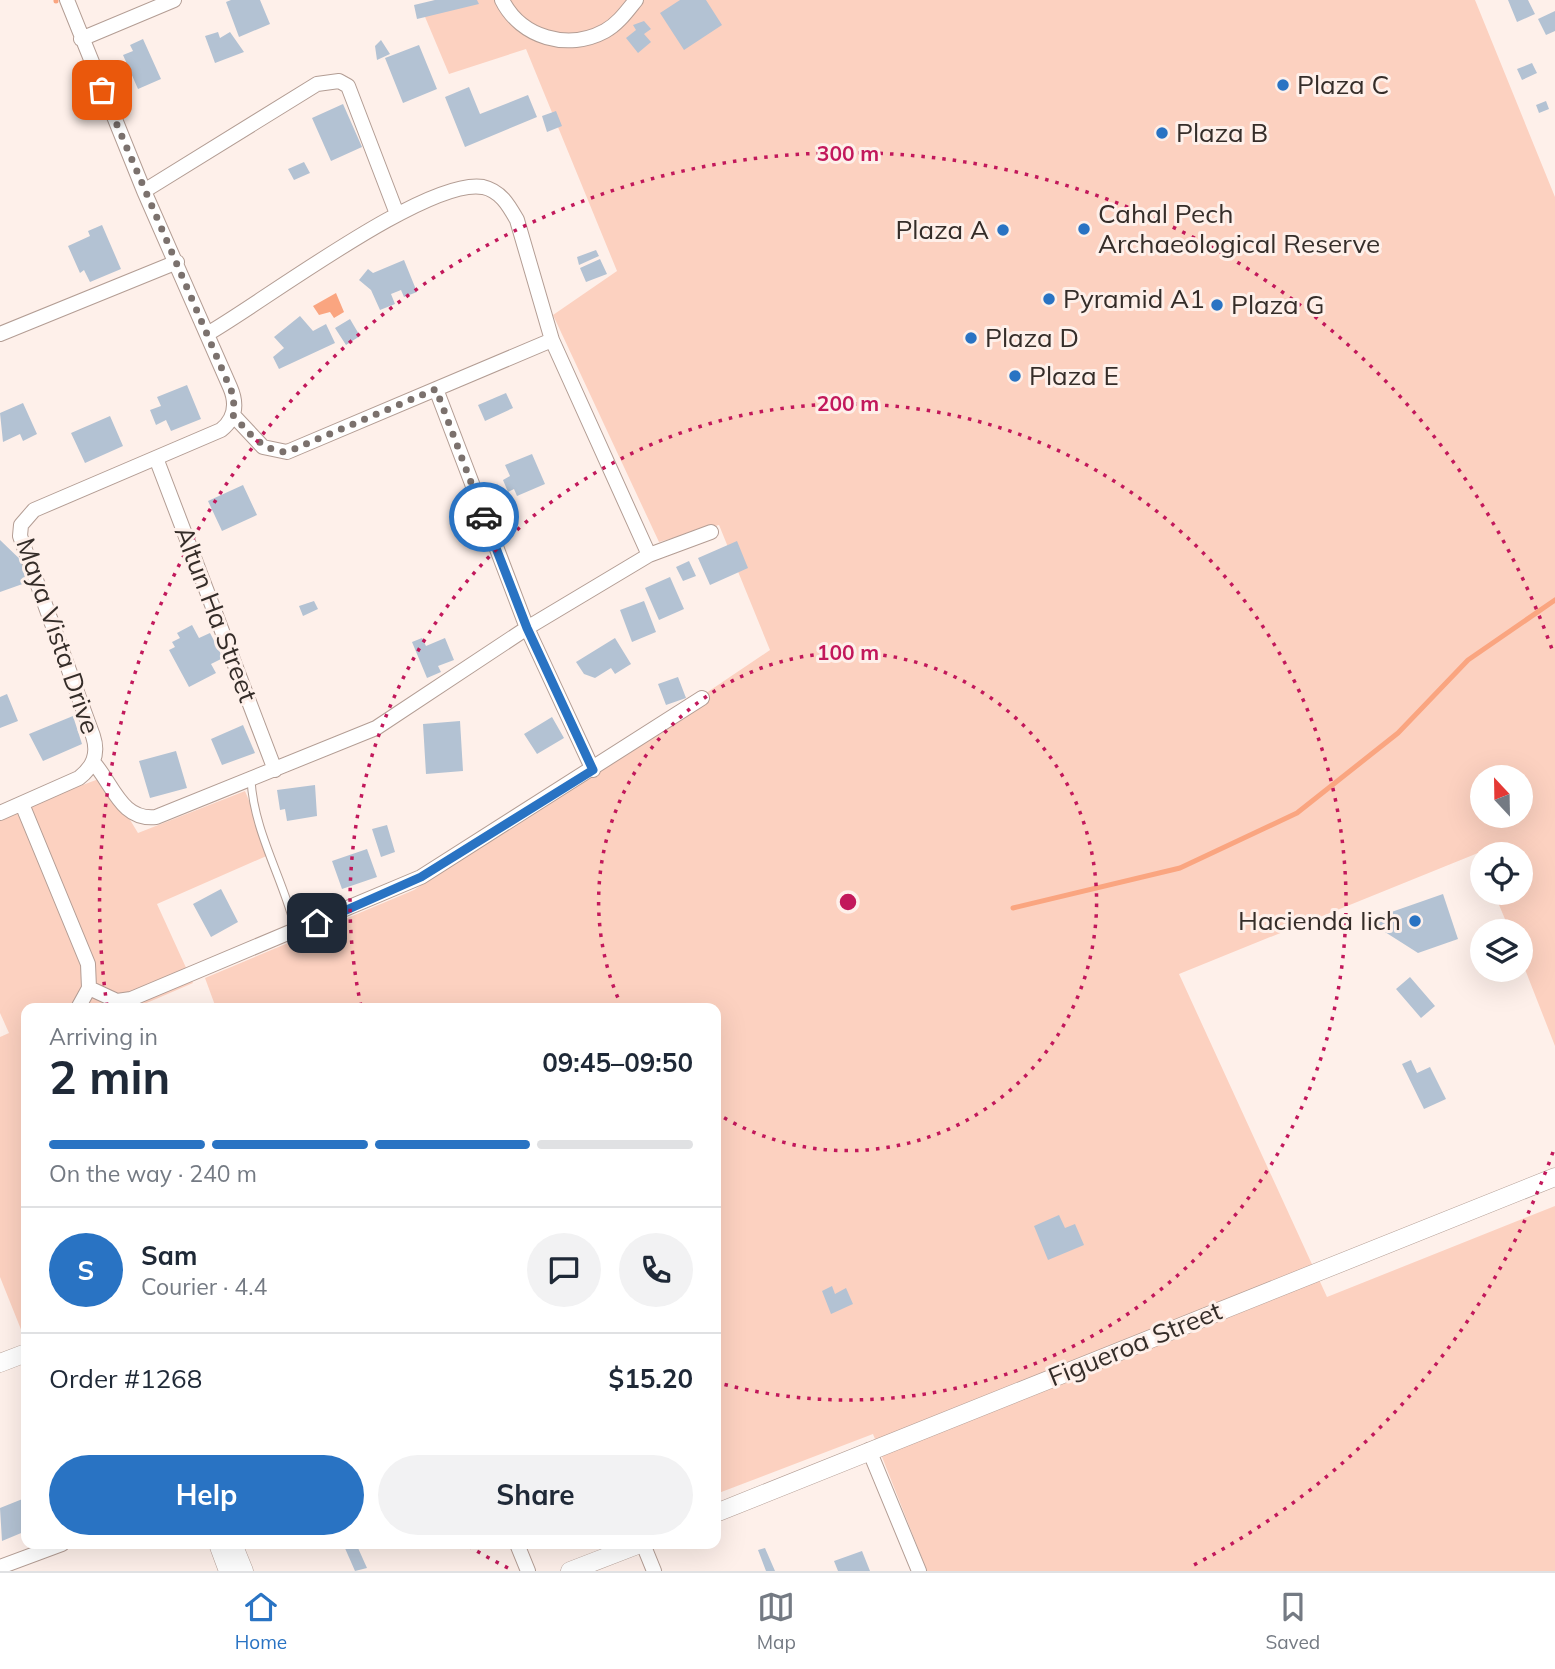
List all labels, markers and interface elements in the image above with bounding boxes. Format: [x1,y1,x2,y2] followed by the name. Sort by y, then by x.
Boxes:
[72,60,132,120] pin
[1297,68,1389,101] place label: Plaza C
[83,71,121,109] icon: bag
[1275,77,1291,93] marker: Plaza C
[1176,116,1268,149] place label: Plaza B
[1154,125,1170,141] marker: Plaza B
[817,140,879,166] text: 300 m
[1098,197,1380,260] place label: Cahal Pech Archaeological Reserve
[895,213,989,246] place label: Plaza A
[1076,221,1092,237] marker: Cahal Pech Archaeological Reserve
[995,222,1011,238] marker: Plaza A
[1063,282,1205,315] place label: Pyramid A1
[1231,288,1324,321] place label: Plaza G
[1041,291,1057,307] marker: Pyramid A1
[1209,297,1225,313] marker: Plaza G
[985,321,1079,354] place label: Plaza D
[963,330,979,346] marker: Plaza D
[1029,359,1119,392] place label: Plaza E
[1007,368,1023,384] marker: Plaza E
[817,390,879,416] text: 200 m
[449,482,519,552] courier
[465,498,503,536] icon: car
[168,521,265,706] street label: Altun Ha Street
[9,533,107,738] street label: Maya Vista Drive
[817,639,879,665] text: 100 m
[1470,765,1533,828] north arrow
[1470,765,1533,982] map controls
[1470,842,1533,905] button: locate
[836,890,860,914] centre of rings
[287,893,347,953] pin
[298,904,336,942] icon: home
[1238,904,1401,937] place label: Hacienda Iich
[1407,913,1423,929] marker: Hacienda Iich
[1470,919,1533,982] button: layers
[49,1022,158,1051] text: Arriving in
[542,1046,693,1079] text: 09:45–09:50
[49,1048,170,1106] text: 2 min
[49,1159,257,1188] text: On the way · 240 m
[527,1233,601,1307] button: chat
[619,1233,693,1307] button: phone
[141,1239,197,1272] text: Sam
[78,1254,94,1287] text: S
[141,1272,267,1301] text: Courier · 4.4
[1043,1294,1226,1393] street label: Figueroa Street
[49,1362,202,1395] text: Order #1268
[609,1362,693,1395] text: $15.20
[49,1455,364,1535] button: Help
[378,1455,693,1535] button: Share
[235,1588,287,1654] tab: Home
[757,1588,796,1654] tab: Map
[1265,1588,1320,1654] tab: Saved

